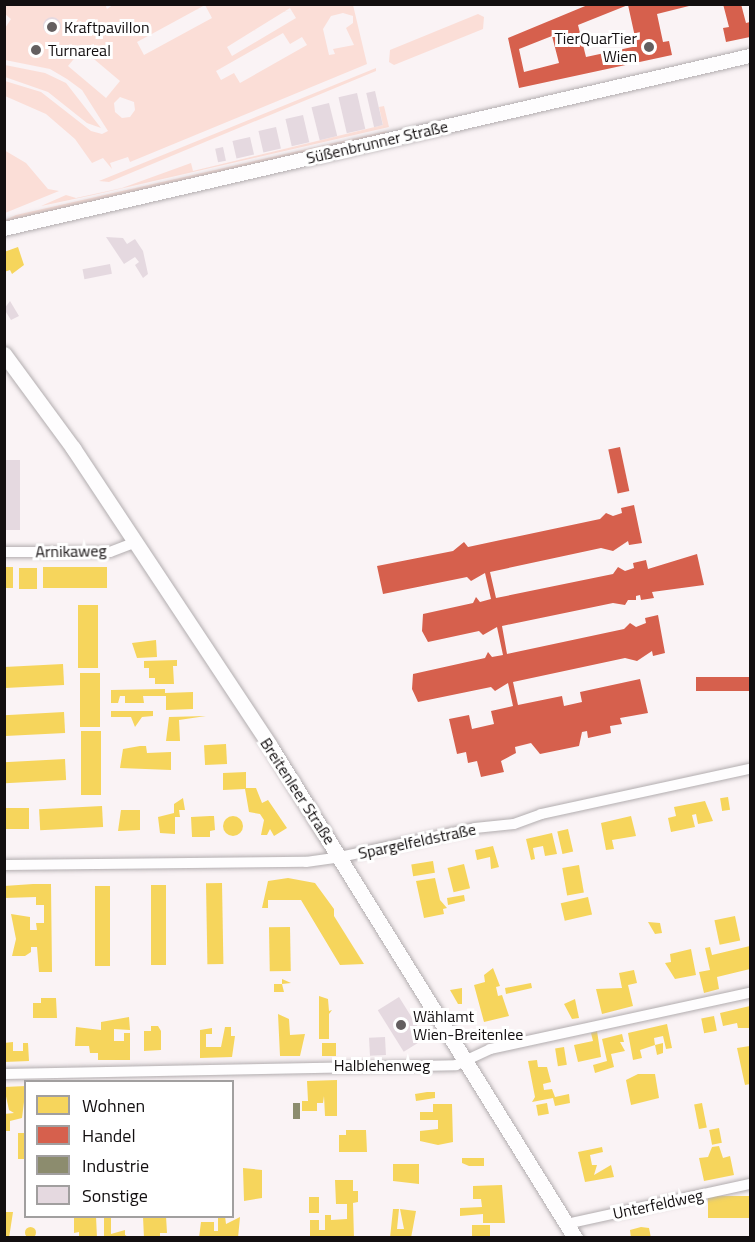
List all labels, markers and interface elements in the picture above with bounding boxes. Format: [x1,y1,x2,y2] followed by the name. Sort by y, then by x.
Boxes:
[64,17,150,37] place label: Kraftpavillon
[45,20,59,34] marker: Kraftpavillon
[554,28,637,66] place label: TierQuarTier Wien
[48,40,111,60] place label: Turnareal
[642,40,656,54] marker: TierQuarTier Wien
[29,43,43,57] marker: Turnareal
[304,116,450,168] street label: Süßenbrunner Straße
[35,541,107,561] street label: Arnikaweg
[256,734,340,848] street label: Breitenleer Straße
[356,819,478,863] street label: Spargelfeldstraße
[413,1006,523,1044] place label: Wählamt Wien-Breitenlee
[394,1018,408,1032] marker: Wählamt Wien-Breitenlee
[334,1055,430,1075] street label: Halblehenweg
[24,1080,234,1218] legend
[82,1092,145,1119] text: Wohnen
[82,1122,136,1149] text: Handel
[82,1152,149,1179] text: Industrie
[82,1182,148,1209] text: Sonstige
[611,1185,705,1223] street label: Unterfeldweg

